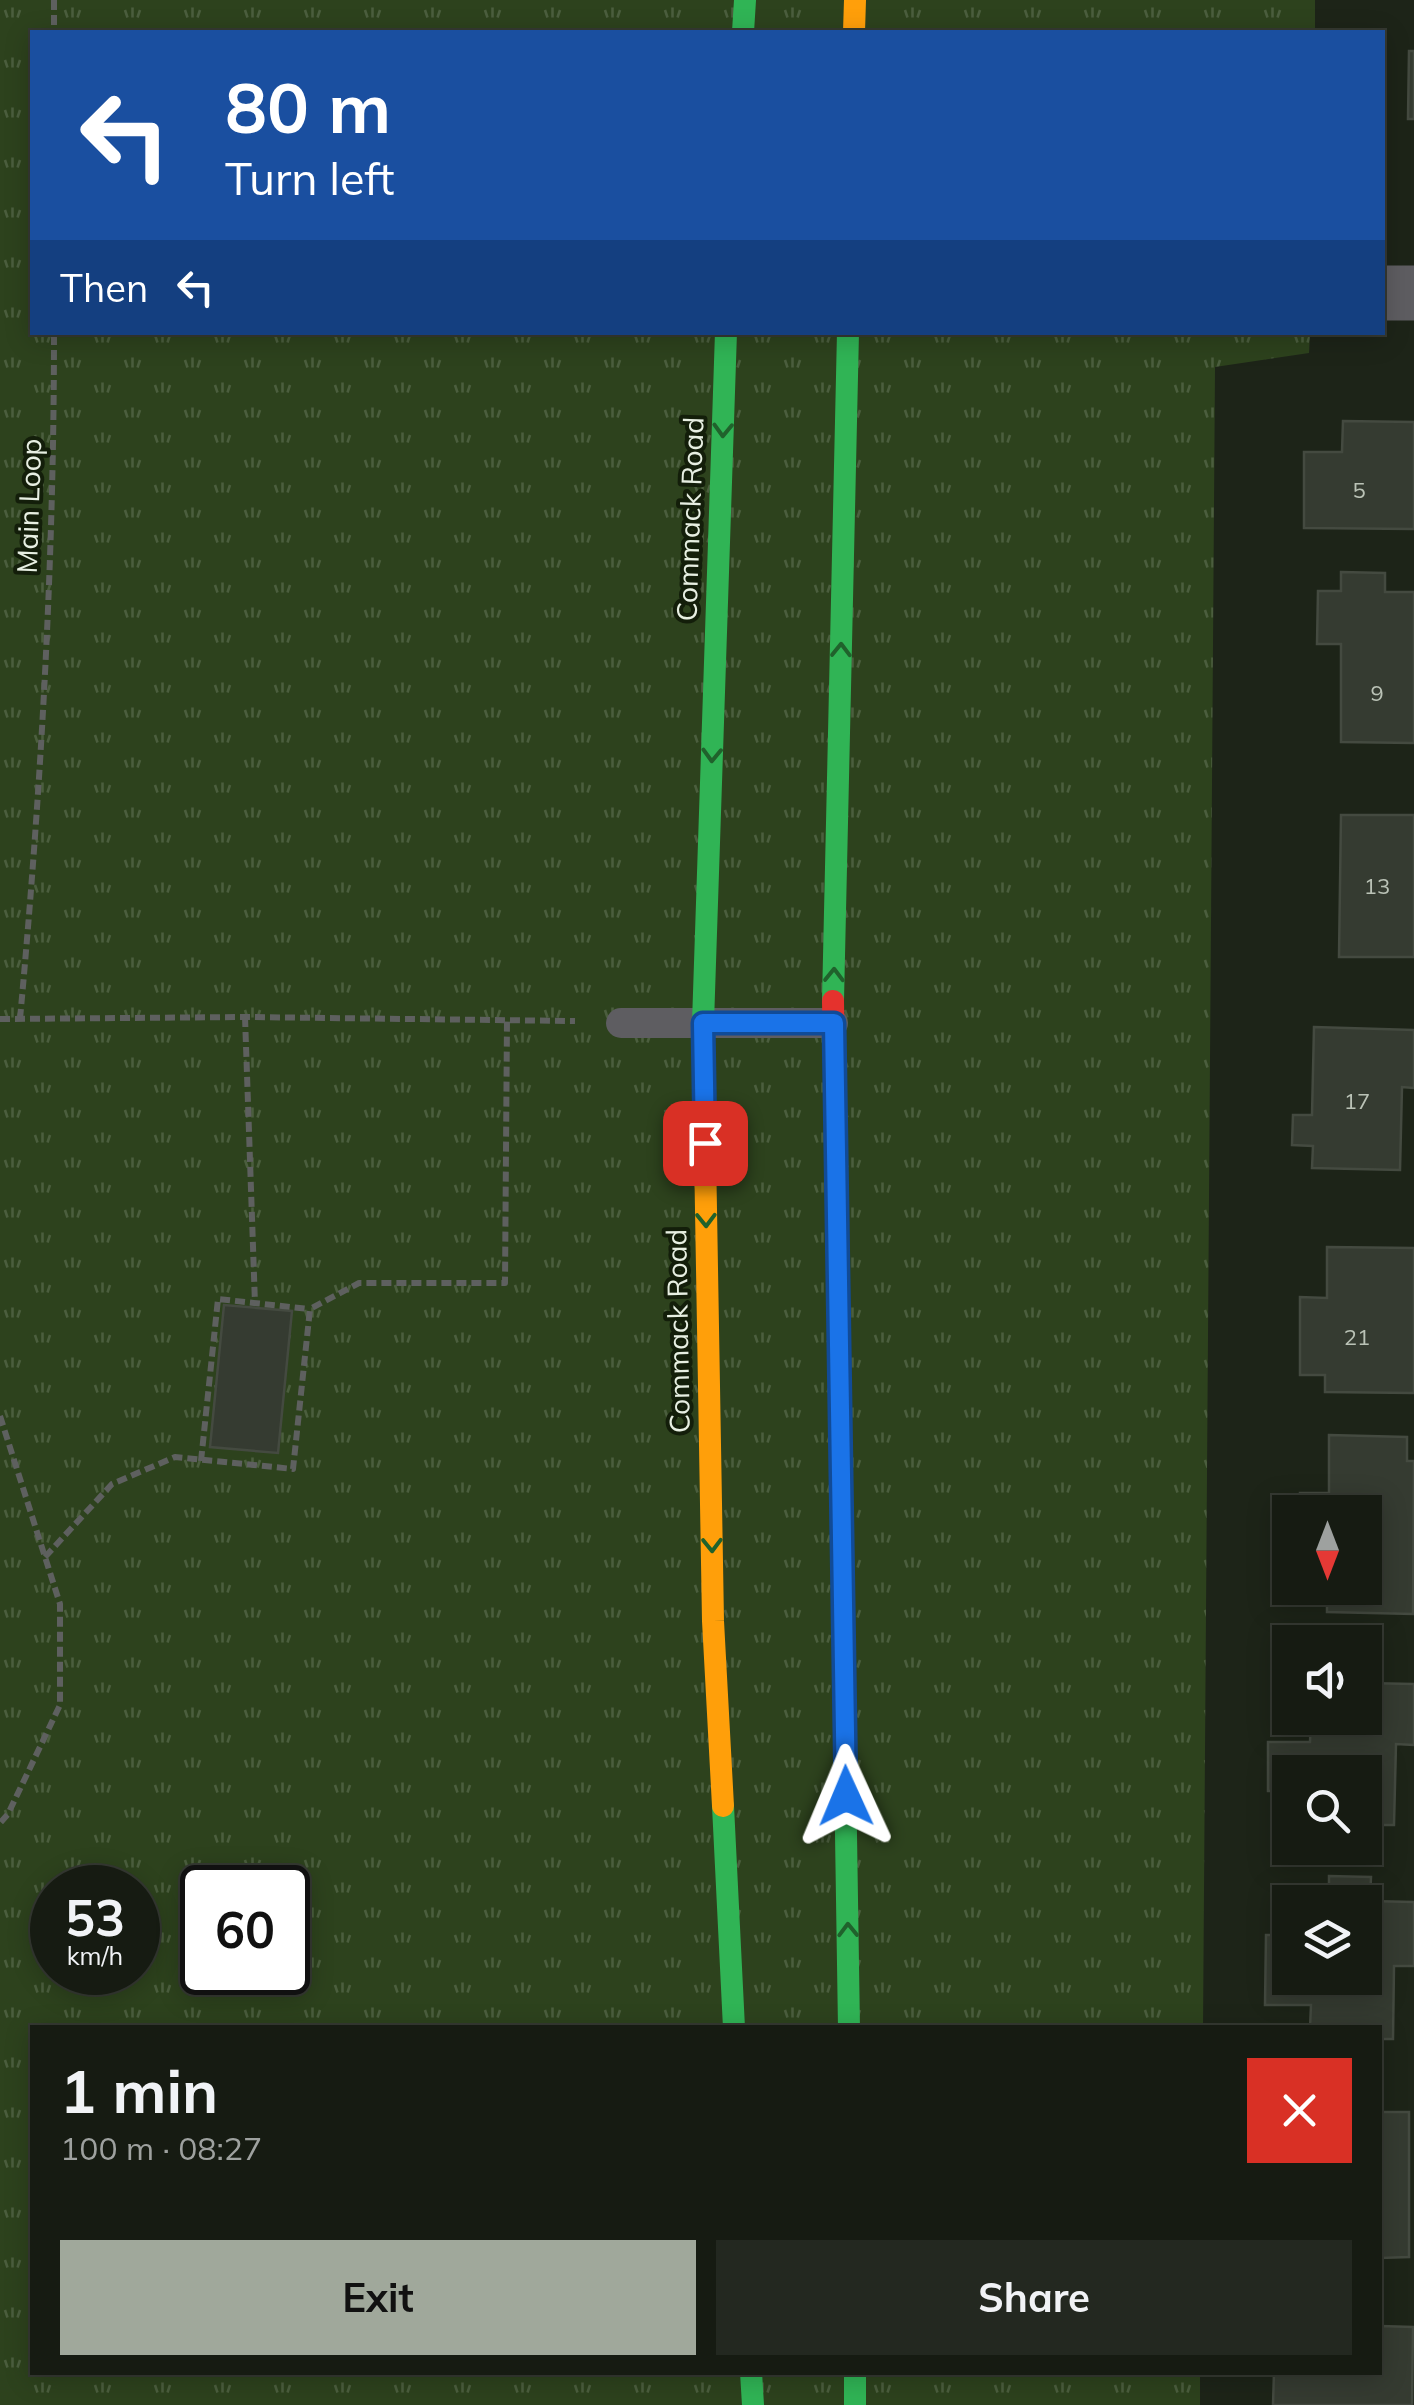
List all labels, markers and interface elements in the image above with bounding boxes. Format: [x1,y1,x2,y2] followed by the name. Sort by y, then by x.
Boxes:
[225,63,391,151] text: 80 m
[60,70,190,200] icon: left
[225,150,394,206] text: Turn left
[168,260,223,315] icon: left
[60,264,148,312] text: Then
[668,416,711,622] street label: Commack Road
[712,422,733,438] one-way arrow
[9,438,48,574] street label: Main Loop
[1352,476,1366,504] house number: 5
[831,642,852,658] one-way arrow
[1370,679,1384,707] house number: 9
[701,747,722,763] one-way arrow
[1364,872,1390,900] house number: 13
[824,967,845,983] one-way arrow
[1344,1087,1370,1115] house number: 17
[663,1101,748,1186] pin
[678,1116,733,1171] icon: arrive
[696,1212,717,1228] one-way arrow
[658,1229,697,1433] street label: Commack Road
[1344,1323,1370,1351] house number: 21
[1272,1495,1382,1605] north arrow
[1272,1495,1382,1995] map controls
[701,1538,723,1553] one-way arrow
[1272,1625,1382,1735] button: sound
[794,1744,898,1848] position arrow
[1272,1755,1382,1865] button: search
[180,1865,310,1995] speed limit sign: 60
[1272,1885,1382,1995] button: layers
[65,1886,125,1949] text: 53
[837,1922,859,1938] one-way arrow
[67,1940,123,1971] text: km/h
[60,2053,218,2128] text: 1 min
[1247,2058,1352,2163] button: close
[60,2128,262,2168] text: 100 m · 08:27
[60,2240,696,2355] button: Exit
[716,2240,1352,2355] button: Share

